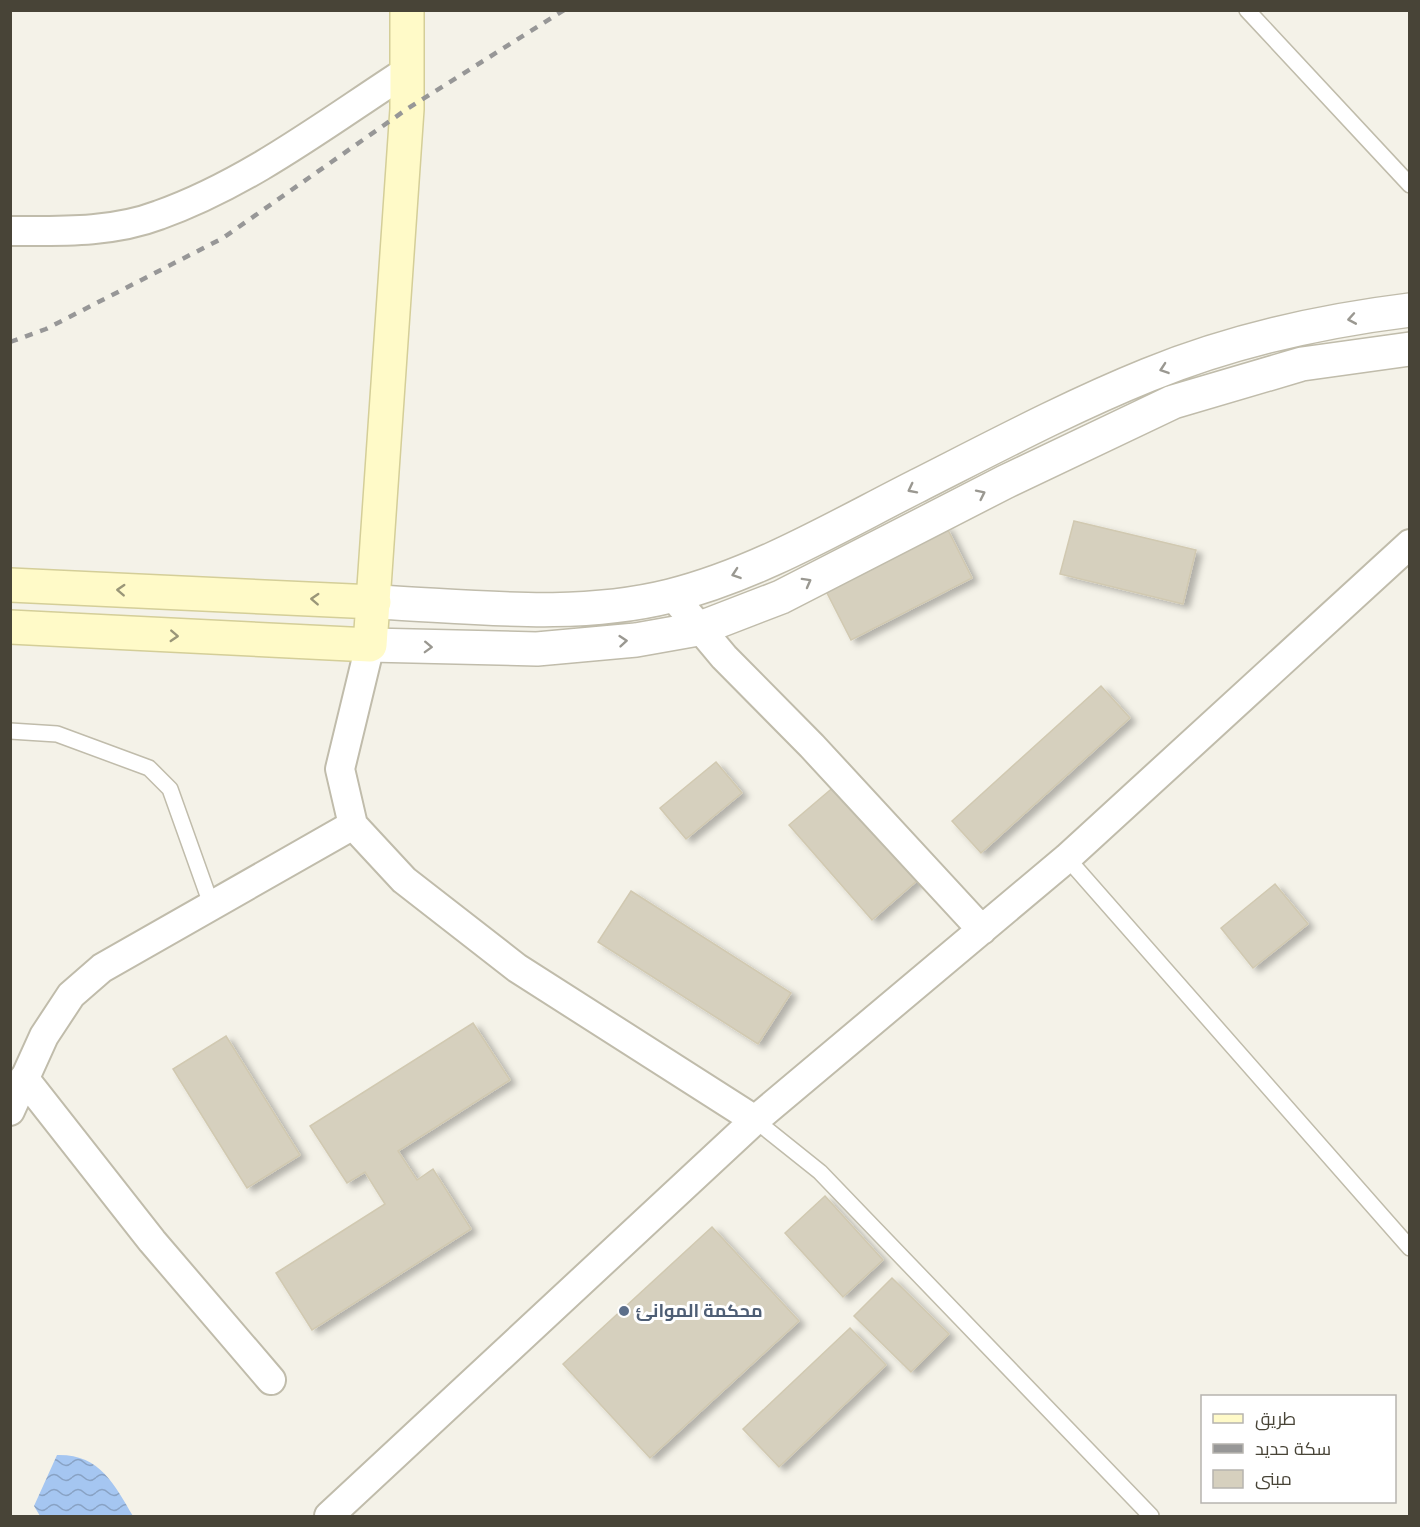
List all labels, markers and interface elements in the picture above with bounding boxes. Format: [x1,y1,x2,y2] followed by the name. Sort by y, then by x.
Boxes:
[1347,312,1356,324] one-way arrow
[1159,362,1170,375] one-way arrow
[907,481,918,493] one-way arrow
[975,490,985,501] one-way arrow
[731,566,742,579] one-way arrow
[801,578,811,589] one-way arrow
[116,583,125,596] one-way arrow
[311,593,320,606] one-way arrow
[169,629,178,642] one-way arrow
[618,635,627,648] one-way arrow
[424,641,433,653] one-way arrow
[636,1300,763,1322] place label: محكمة الموانئ
[617,1304,631,1318] marker: محكمة الموانئ
[1201,1395,1396,1503] legend
[1255,1408,1296,1431] text: طريق
[1255,1438,1331,1459] text: سكة حديد
[1255,1468,1292,1490] text: مبنى

